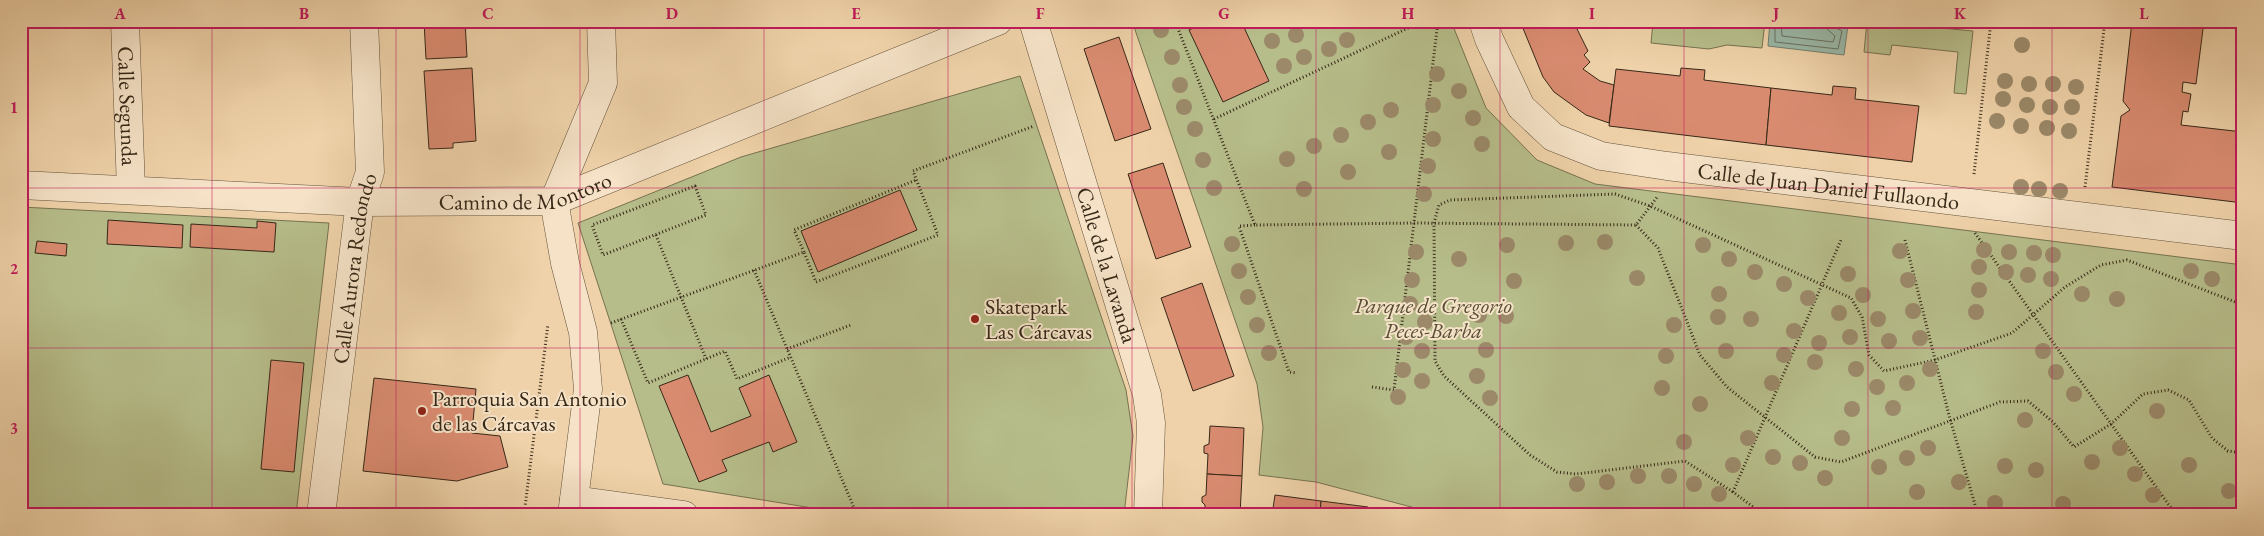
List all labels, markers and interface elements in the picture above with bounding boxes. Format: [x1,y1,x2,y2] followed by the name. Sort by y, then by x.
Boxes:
[113,3,126,24] text: A
[299,3,309,24] text: B
[482,3,494,24] text: C
[666,3,678,24] text: D
[851,3,861,24] text: E
[1036,3,1045,24] text: F
[1218,3,1230,24] text: G
[1402,3,1415,24] text: H
[1589,3,1595,24] text: I
[1771,3,1779,24] text: J
[1954,3,1967,24] text: K
[2139,3,2149,24] text: L
[111,46,144,166] street label: Calle Segunda
[10,97,18,118] text: 1
[1696,156,1961,216] street label: Calle de Juan Daniel Fullaondo
[439,165,616,217] street label: Camino de Montoro
[326,169,384,366] street label: Calle Aurora Redondo
[1069,184,1144,347] street label: Calle de la Lavanda
[10,258,19,279] text: 2
[1354,291,1512,345] park label: Parque de Gregorio Peces-Barba
[985,292,1092,346] place label: Skatepark Las Cárcavas
[969,313,981,325] marker: Skatepark Las Cárcavas
[432,384,627,438] place label: Parroquia San Antonio de las Cárcavas
[416,405,428,417] marker: Parroquia San Antonio de las Cárcavas
[10,418,18,439] text: 3

